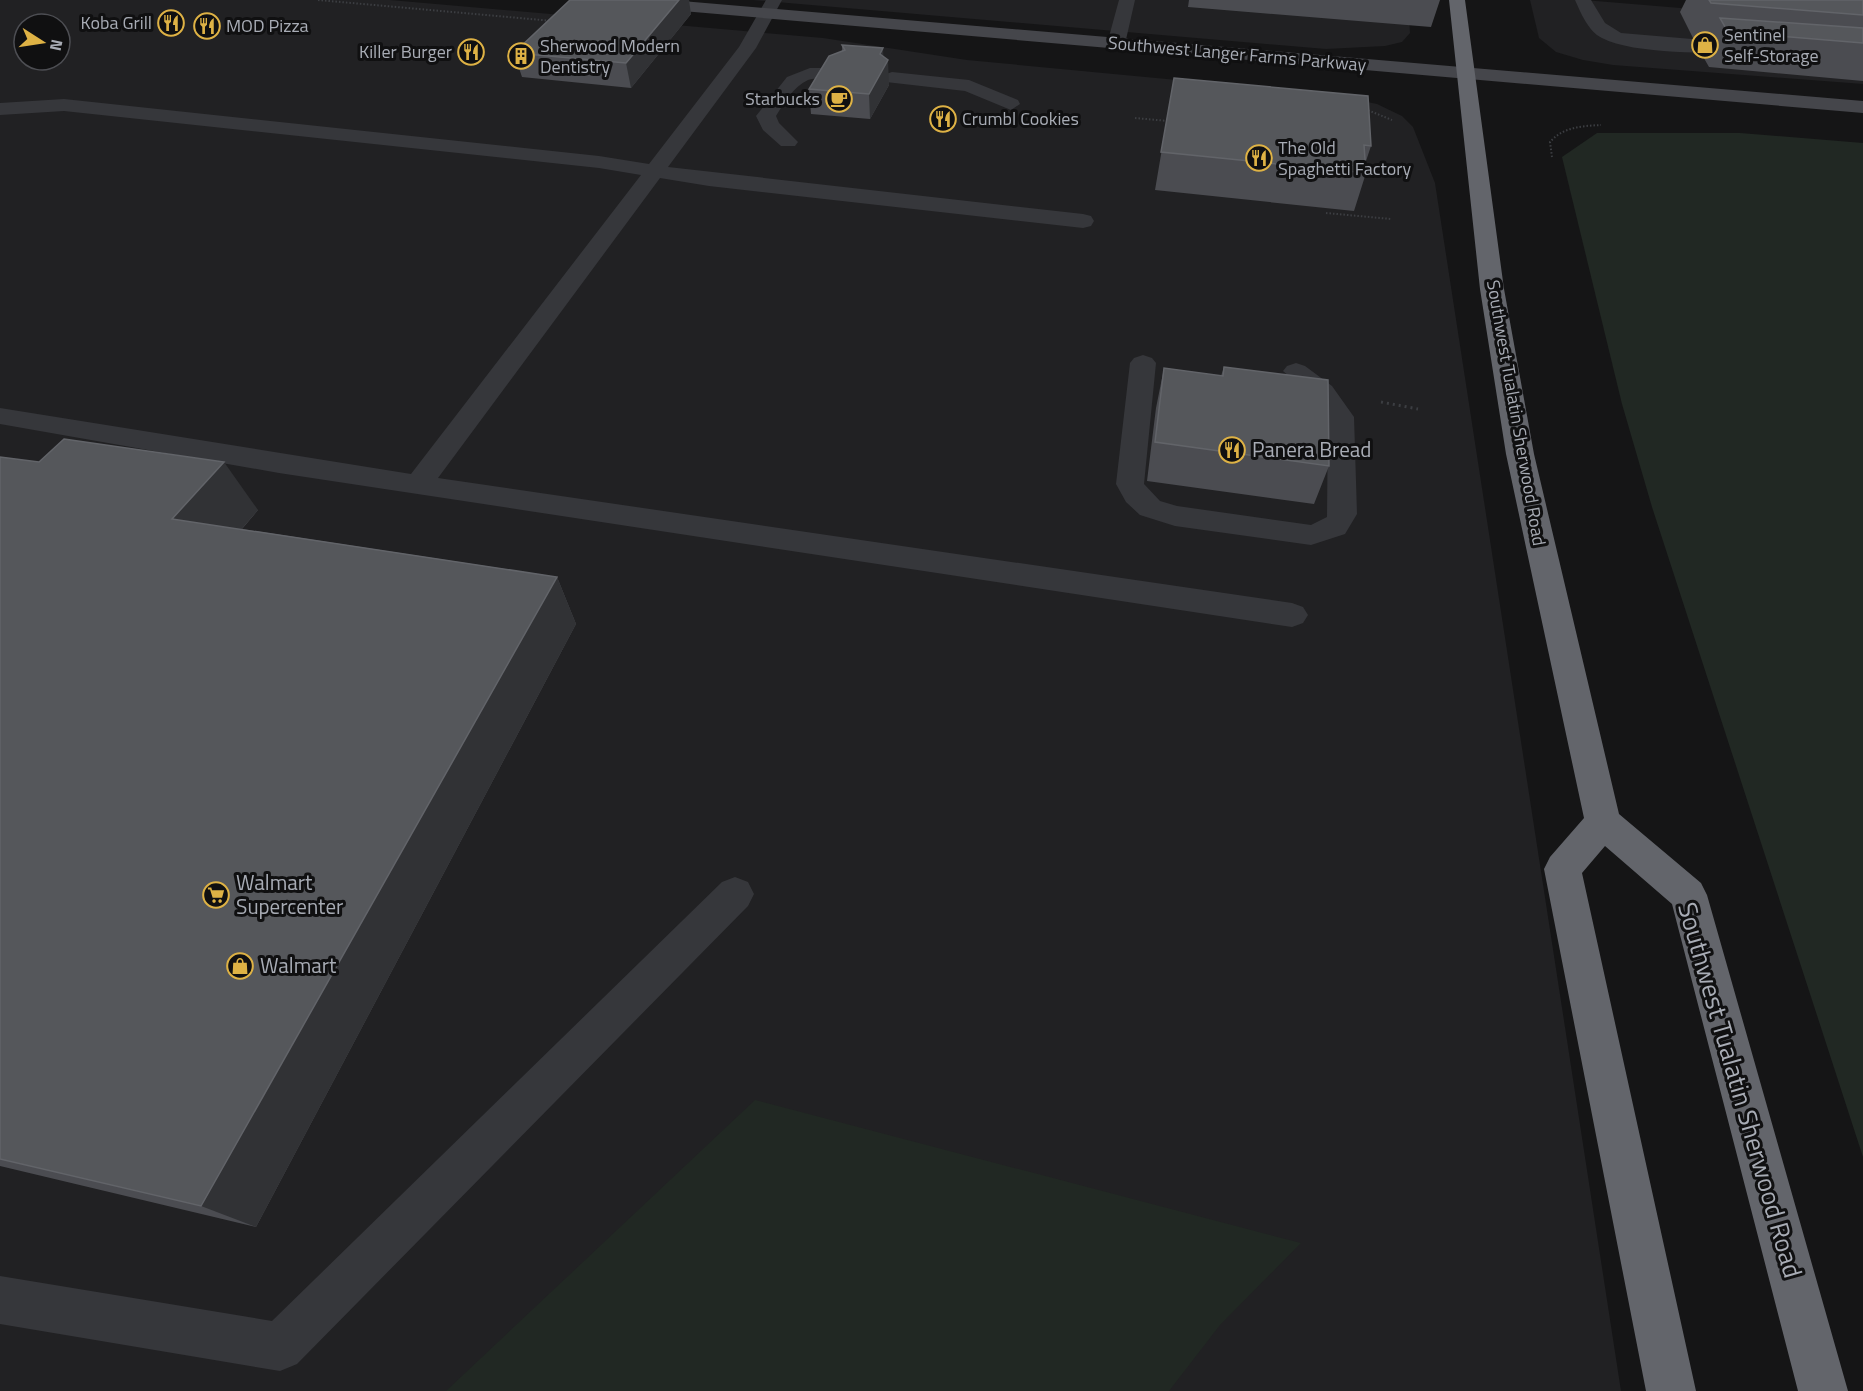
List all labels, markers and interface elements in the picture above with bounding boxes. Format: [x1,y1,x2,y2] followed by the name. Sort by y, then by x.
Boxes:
[156,8,186,38] restaurant icon: Koba Grill
[81,9,152,36] place label: Koba Grill
[192,11,222,41] restaurant icon: MOD Pizza
[12,12,72,72] north arrow
[226,12,309,39] place label: MOD Pizza
[1724,21,1819,69] place label: Sentinel Self-Storage
[1107,29,1368,78] street label: Southwest Langer Farms Parkway
[1690,30,1720,60] shop icon: Sentinel Self-Storage
[540,32,680,80] place label: Sherwood Modern Dentistry
[44,37,70,53] text: N
[456,37,486,67] restaurant icon: Killer Burger
[359,38,452,65] place label: Killer Burger
[506,41,536,71] building icon: Sherwood Modern Dentistry
[824,84,854,114] cafe icon: Starbucks
[745,85,820,112] place label: Starbucks
[928,104,958,134] restaurant icon: Crumbl Cookies
[962,105,1079,132] place label: Crumbl Cookies
[1278,134,1412,182] place label: The Old Spaghetti Factory
[1244,143,1274,173] restaurant icon: The Old Spaghetti Factory
[1480,278,1553,548] street label: Southwest Tualatin Sherwood Road
[1252,433,1371,465] place label: Panera Bread
[1217,435,1247,465] restaurant icon: Panera Bread
[236,866,343,922] place label: Walmart Supercenter
[201,880,231,910] supermarket icon: Walmart Supercenter
[1668,897,1813,1282] street label: Southwest Tualatin Sherwood Road
[260,949,337,981] place label: Walmart
[225,951,255,981] shop icon: Walmart

